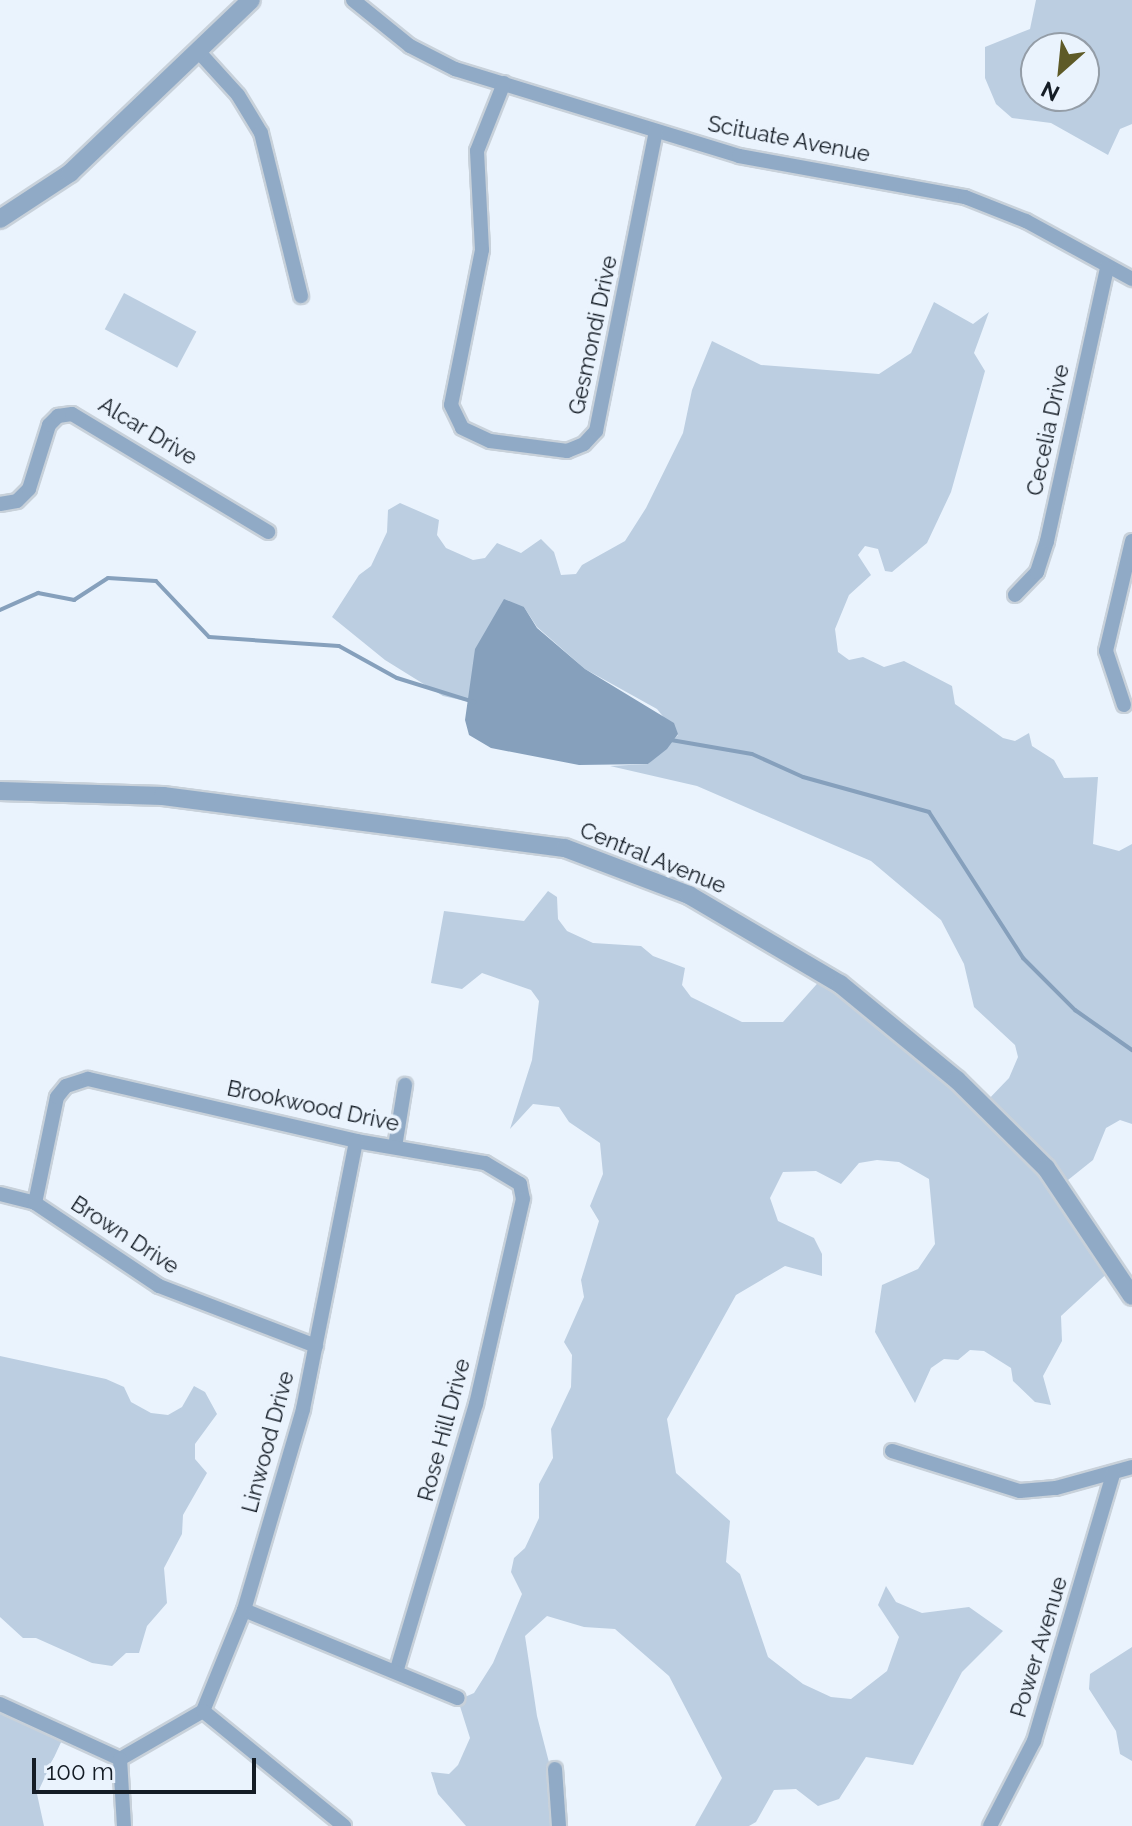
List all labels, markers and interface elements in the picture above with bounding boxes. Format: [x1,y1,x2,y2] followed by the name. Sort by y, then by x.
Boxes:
[1020,32,1100,112] north arrow
[1037,76,1063,107] text: N
[705,110,873,168] street label: Scituate Avenue
[563,253,623,417] street label: Gesmondi Drive
[1021,362,1075,498] street label: Cecelia Drive
[94,391,202,471] street label: Alcar Drive
[575,816,731,900] street label: Central Avenue
[225,1075,401,1137] street label: Brookwood Drive
[66,1190,184,1280] street label: Brown Drive
[412,1355,476,1505] street label: Rose Hill Drive
[236,1368,300,1516] street label: Linwood Drive
[1005,1573,1073,1721] street label: Power Avenue
[36,1742,260,1792] scale bar
[46,1757,114,1786] text: 100 m

